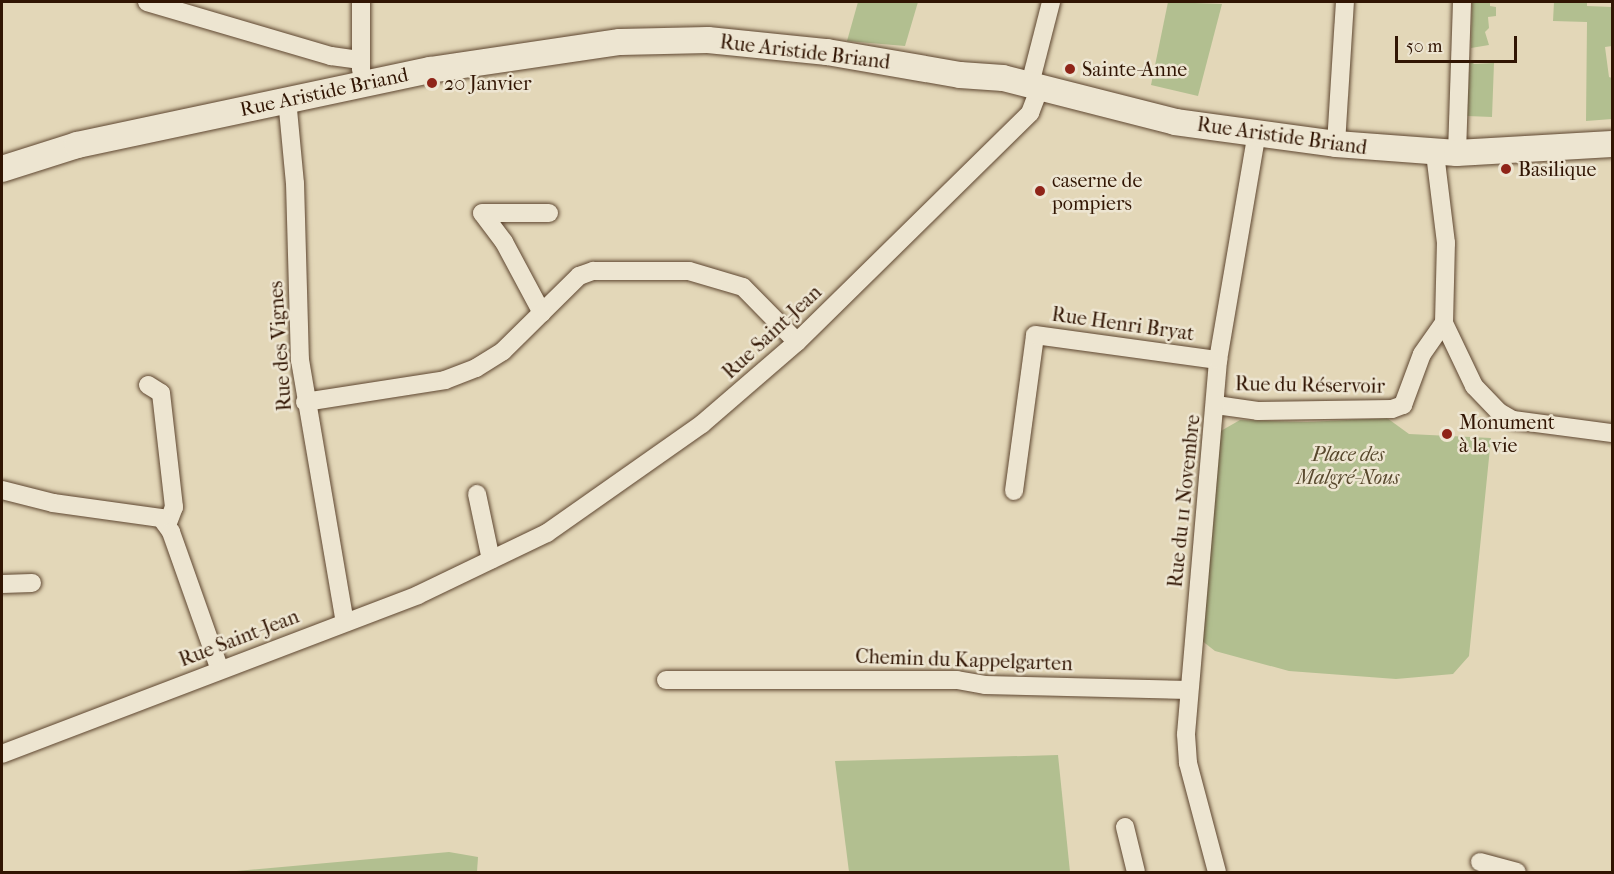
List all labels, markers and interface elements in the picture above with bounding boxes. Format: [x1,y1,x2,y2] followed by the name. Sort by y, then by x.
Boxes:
[1398,24,1520,62] scale bar
[718,30,892,74] street label: Rue Aristide Briand
[1406,36,1442,57] text: 50 m
[1082,57,1187,81] place label: Sainte-Anne
[238,62,410,122] street label: Rue Aristide Briand
[1063,62,1077,76] marker: Sainte-Anne
[444,71,531,95] place label: 20 Janvier
[425,76,439,90] marker: 20 Janvier
[1195,112,1369,160] street label: Rue Aristide Briand
[1518,157,1596,181] place label: Basilique
[1499,162,1513,176] marker: Basilique
[1052,168,1142,215] place label: caserne de pompiers
[1033,184,1047,198] marker: caserne de pompiers
[263,280,297,412] street label: Rue des Vignes
[717,280,827,384] street label: Rue Saint-Jean
[1050,302,1196,346] street label: Rue Henri Bryat
[1235,372,1385,398] street label: Rue du Réservoir
[1459,410,1555,457] place label: Monument à la vie
[1163,413,1205,589] street label: Rue du 11 Novembre
[1440,427,1454,441] marker: Monument à la vie
[1297,443,1399,490] park label: Place des Malgré-Nous
[176,604,302,672] street label: Rue Saint-Jean
[855,644,1073,676] street label: Chemin du Kappelgarten

